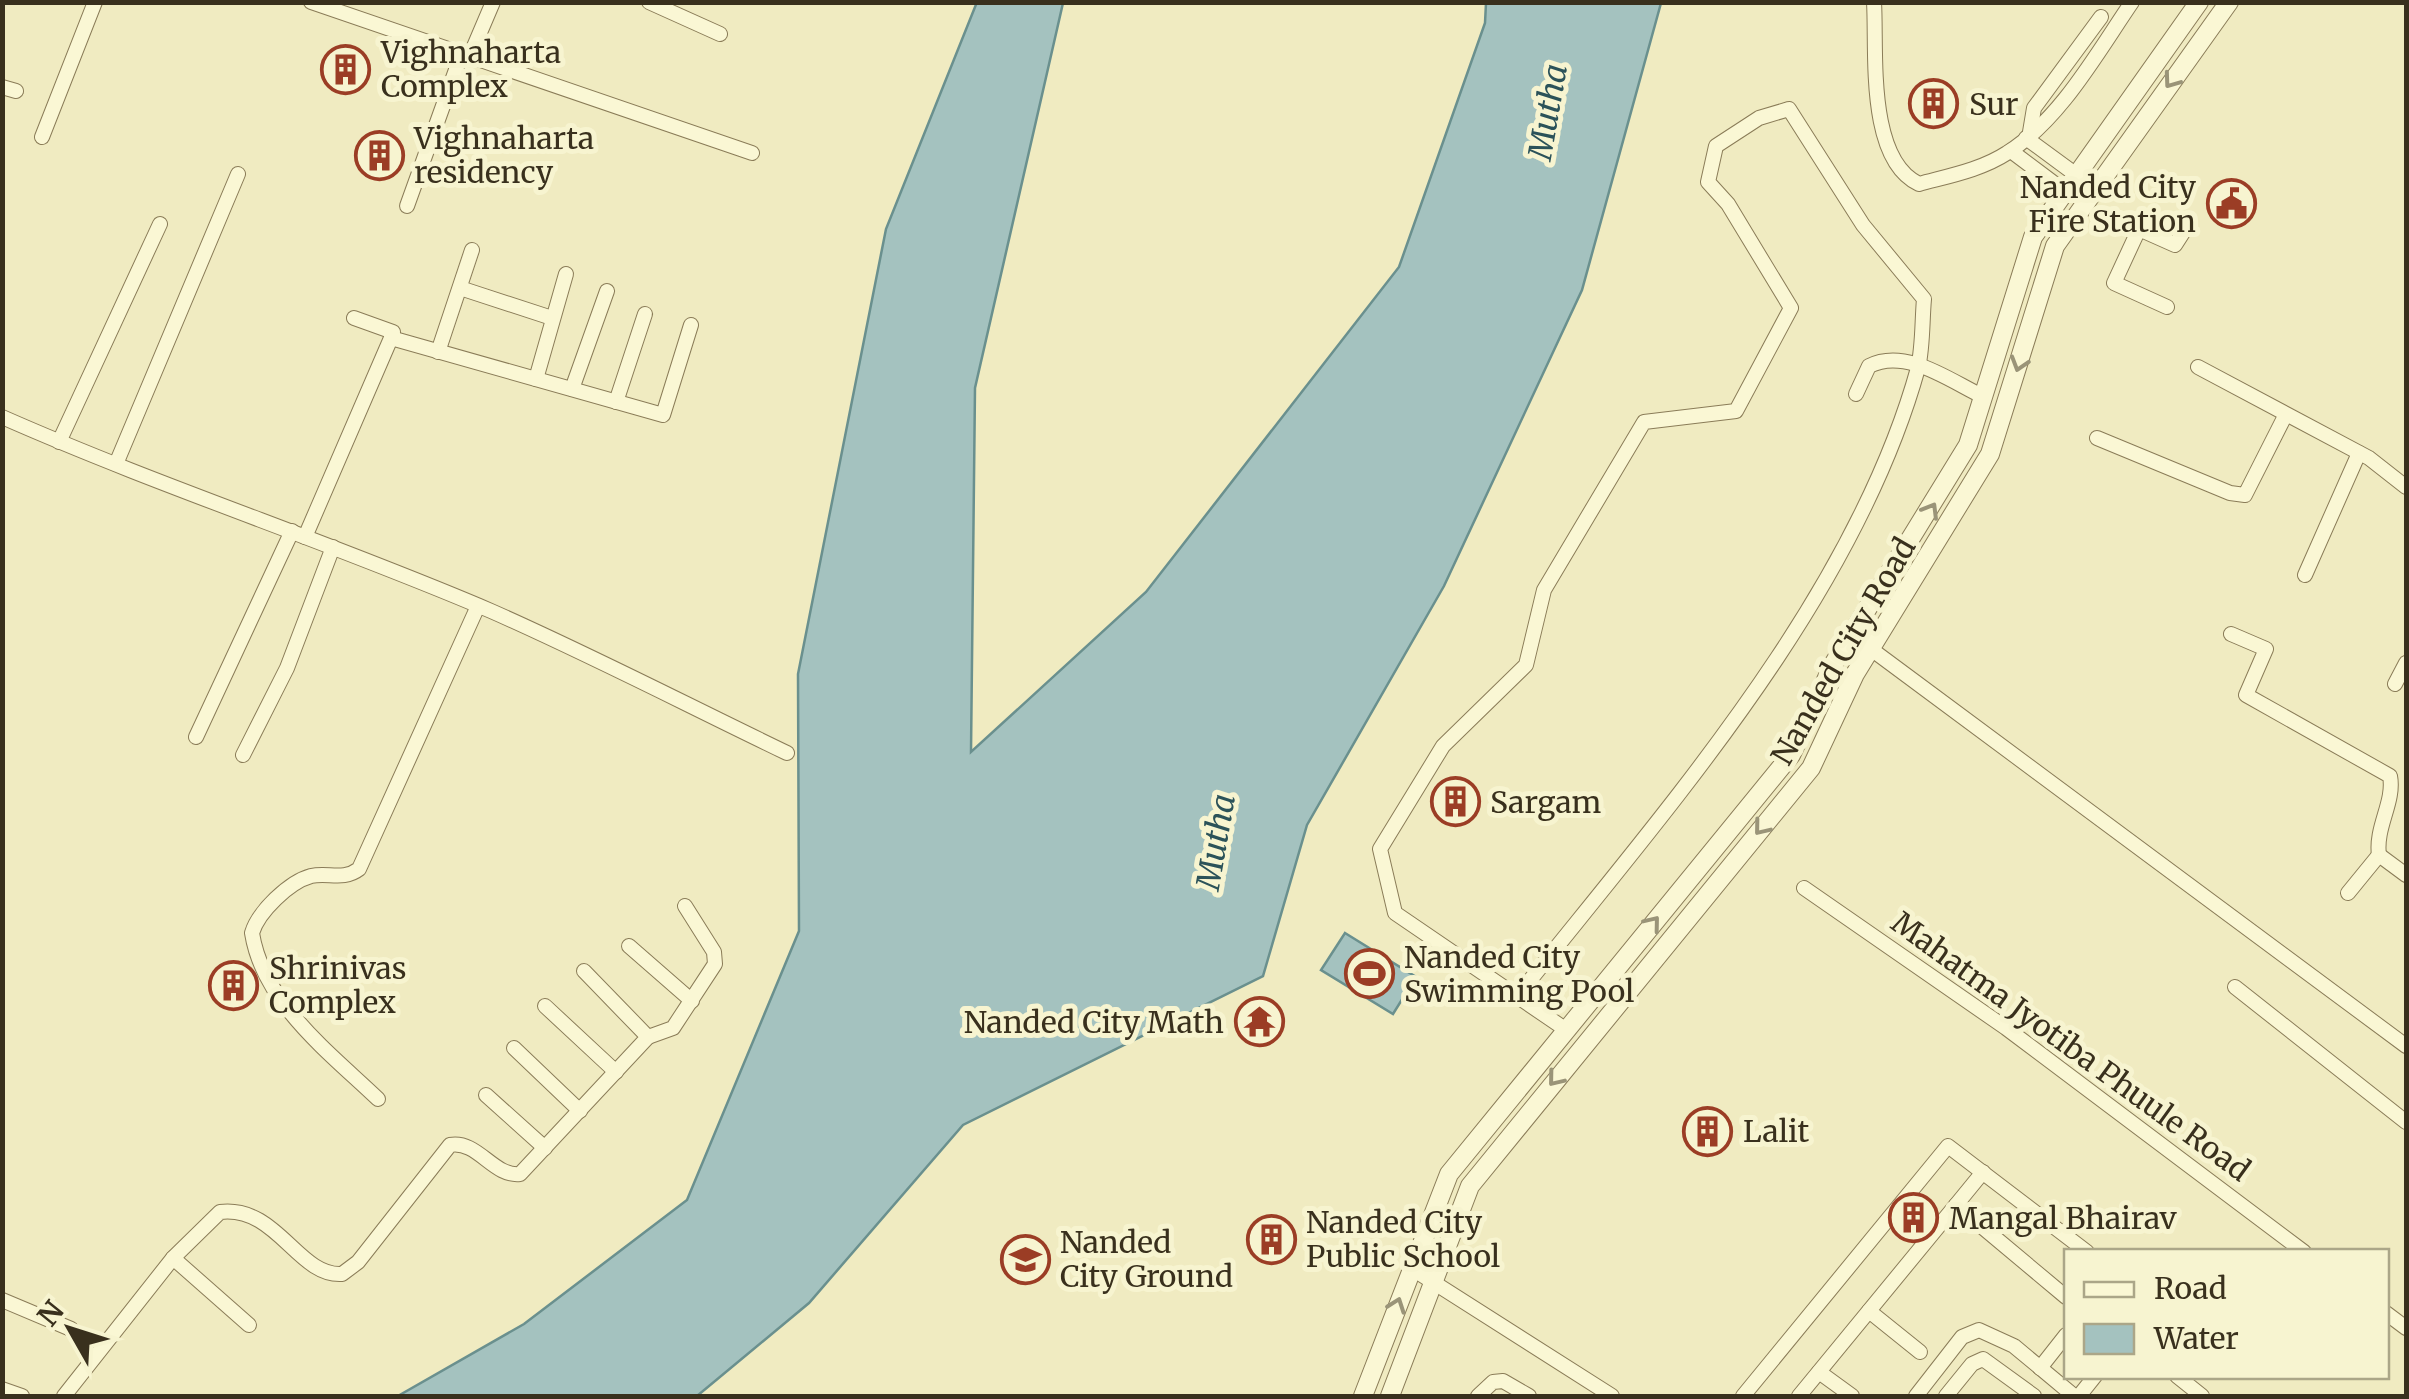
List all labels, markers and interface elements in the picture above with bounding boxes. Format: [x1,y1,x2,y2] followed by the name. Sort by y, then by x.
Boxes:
[380,33,561,105] place label: Vighnaharta Complex
[320,43,372,95] building icon: Vighnaharta Complex
[1520,61,1576,165] water label: Mutha
[2166,70,2183,88] one-way arrow
[1908,78,1960,130] building icon: Sur
[1969,85,2019,123] place label: Sur
[413,119,594,191] place label: Vighnaharta residency
[353,129,405,181] building icon: Vighnaharta residency
[2020,168,2197,240] place label: Nanded City Fire Station
[2205,178,2257,230] public building icon: Nanded City Fire Station
[2010,355,2031,372] one-way arrow
[1919,503,1938,521] one-way arrow
[1763,531,1923,771] street label: Nanded City Road
[1429,776,1481,828] building icon: Sargam
[1490,783,1601,821] place label: Sargam
[1188,791,1244,895] water label: Mutha
[1755,817,1773,835] one-way arrow
[1884,903,2258,1189] street label: Mahatma Jyotiba Phuule Road
[1641,916,1659,934] one-way arrow
[1404,938,1634,1010] place label: Nanded City Swimming Pool
[1343,948,1395,1000] sports icon: Nanded City Swimming Pool
[269,949,407,1021] place label: Shrinivas Complex
[208,959,260,1011] building icon: Shrinivas Complex
[1233,996,1285,1048] temple icon: Nanded City Math
[964,1003,1224,1041] place label: Nanded City Math
[1548,1068,1566,1086] one-way arrow
[1682,1105,1734,1157] building icon: Lalit
[1743,1112,1809,1150] place label: Lalit
[1888,1192,1940,1244] building icon: Mangal Bhairav
[1949,1199,2178,1237] place label: Mangal Bhairav
[1306,1203,1500,1275] place label: Nanded City Public School
[1245,1213,1297,1265] building icon: Nanded City Public School
[1060,1223,1233,1295] place label: Nanded City Ground
[999,1233,1051,1285] school or university icon: Nanded City Ground
[2064,1249,2389,1379] legend
[2154,1269,2227,1307] text: Road
[20,1279,120,1379] north arrow
[30,1293,72,1333] text: N
[1385,1298,1406,1315] one-way arrow
[2153,1319,2239,1357] text: Water

